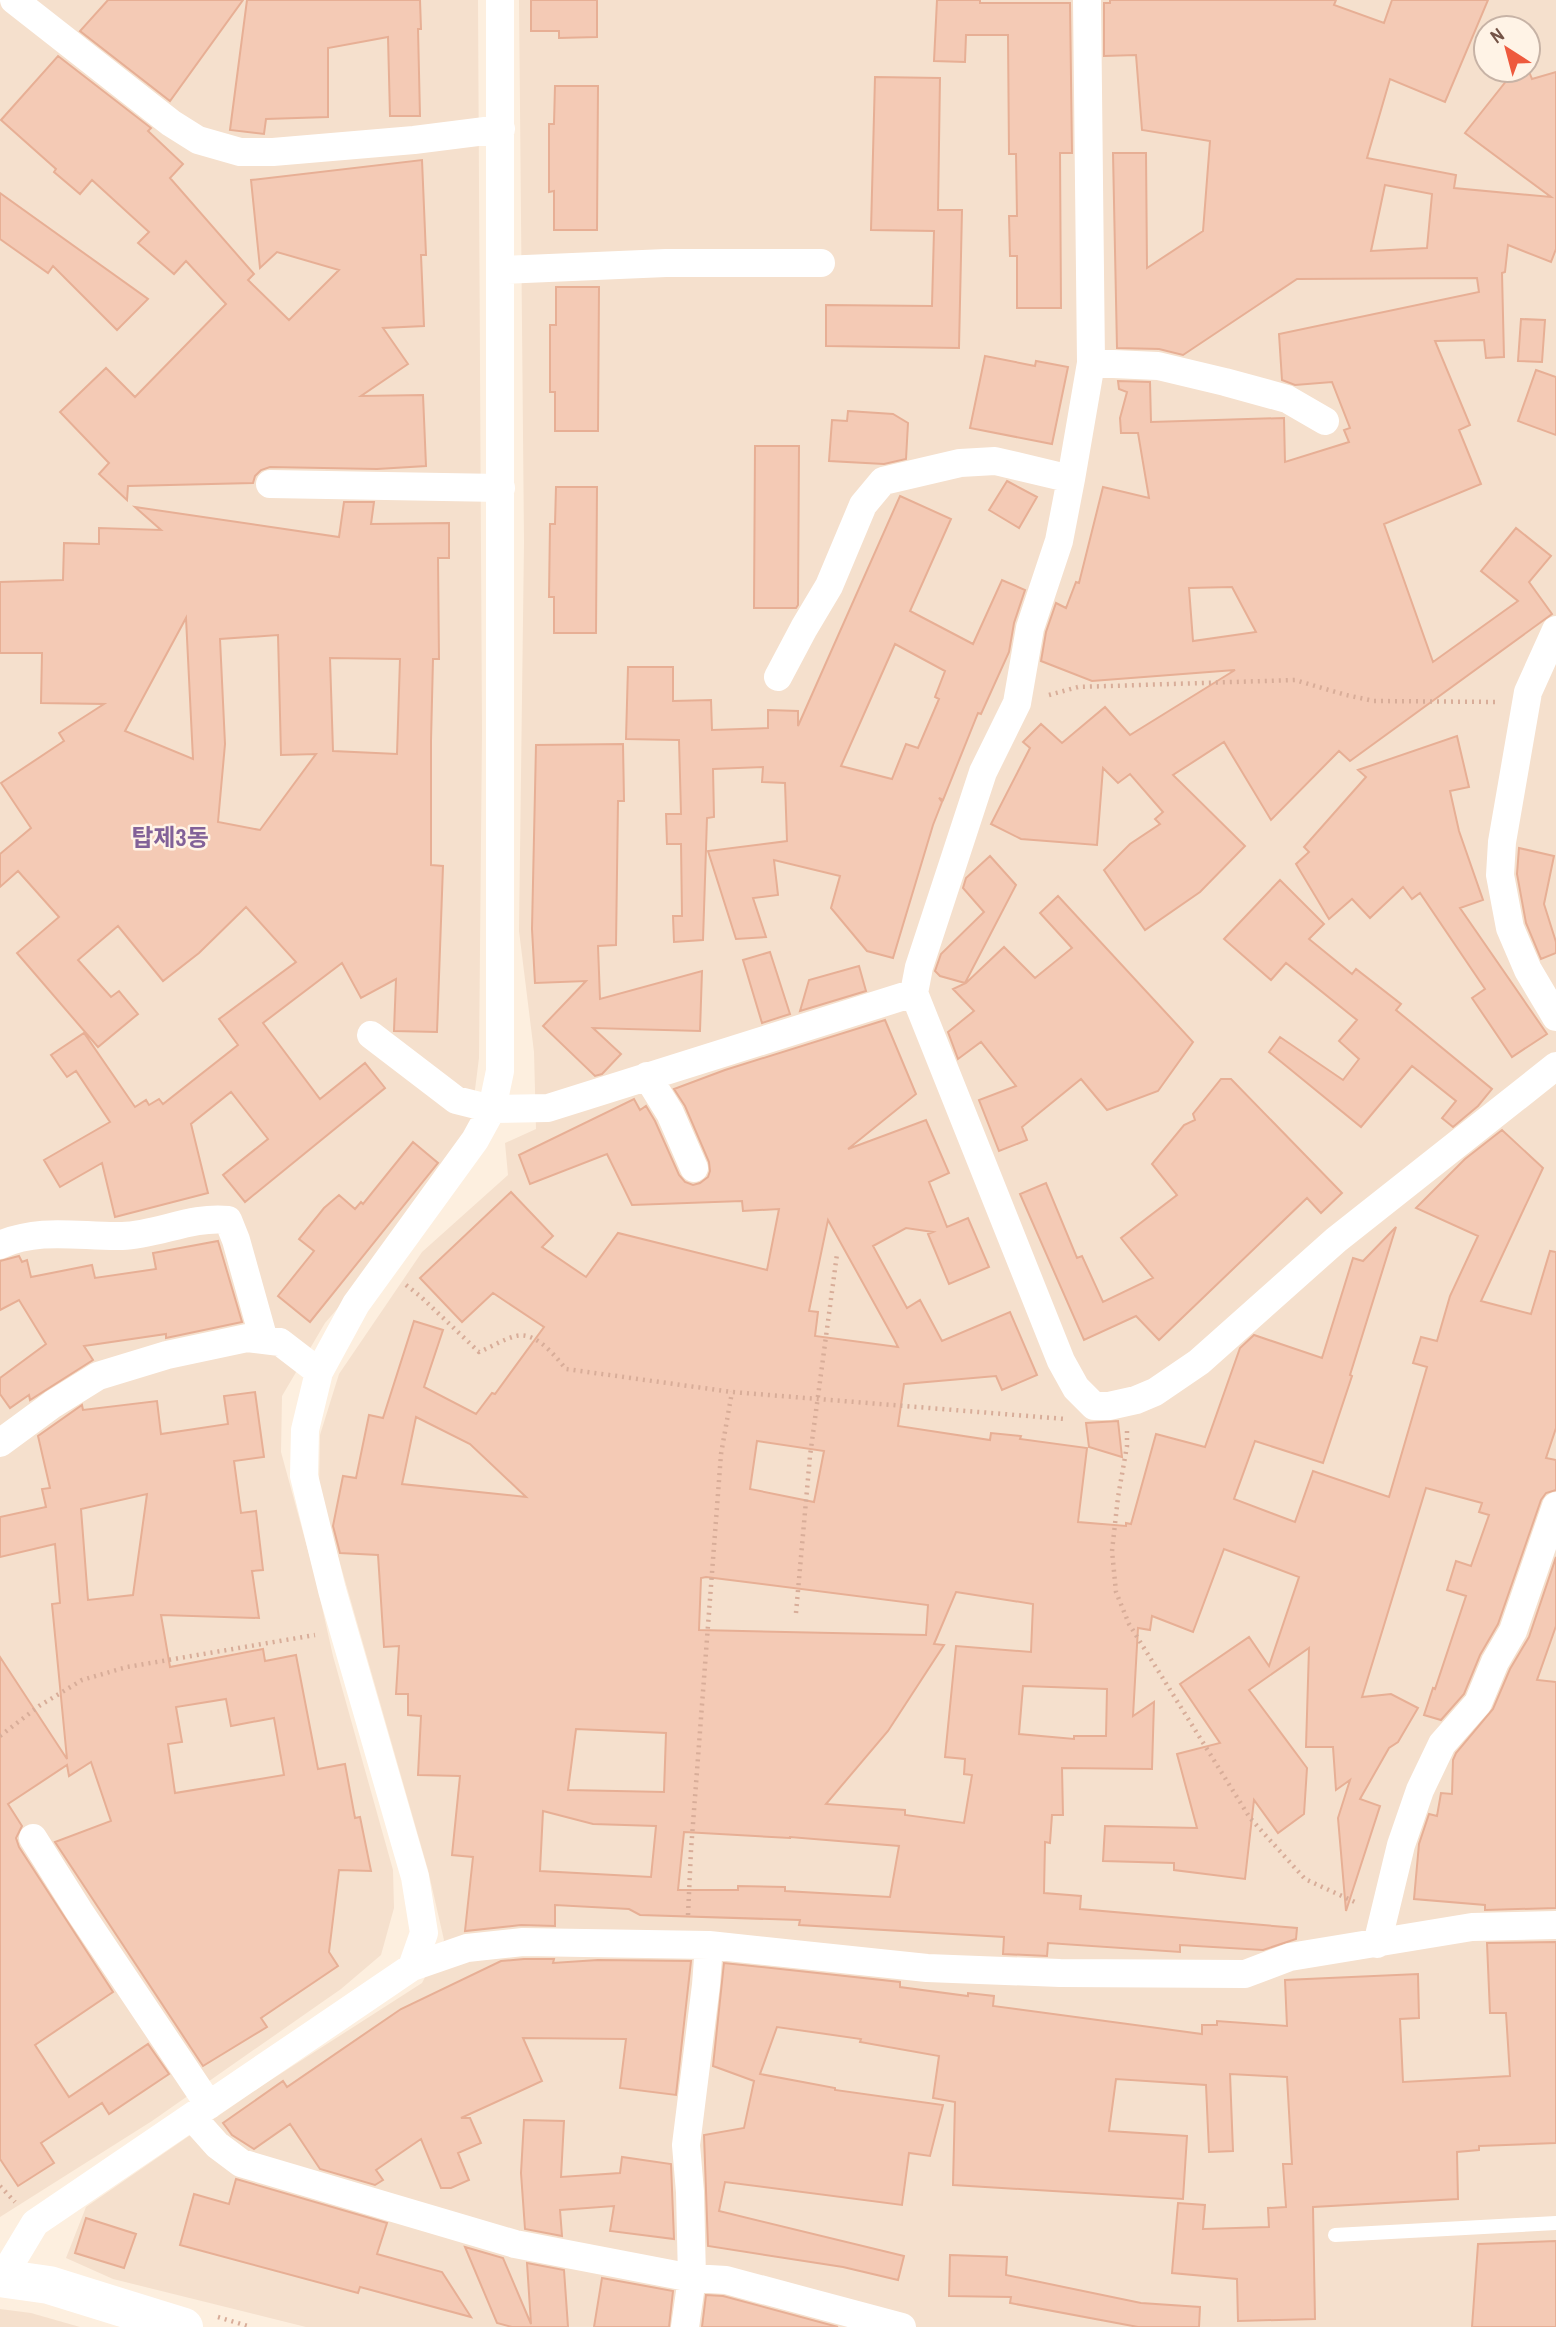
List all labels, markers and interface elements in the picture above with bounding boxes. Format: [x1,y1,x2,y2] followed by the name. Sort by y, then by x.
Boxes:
[1472,14,1542,84] north arrow
[1485,21,1509,49] text: N
[131,821,209,853] district label: 탑제3동

